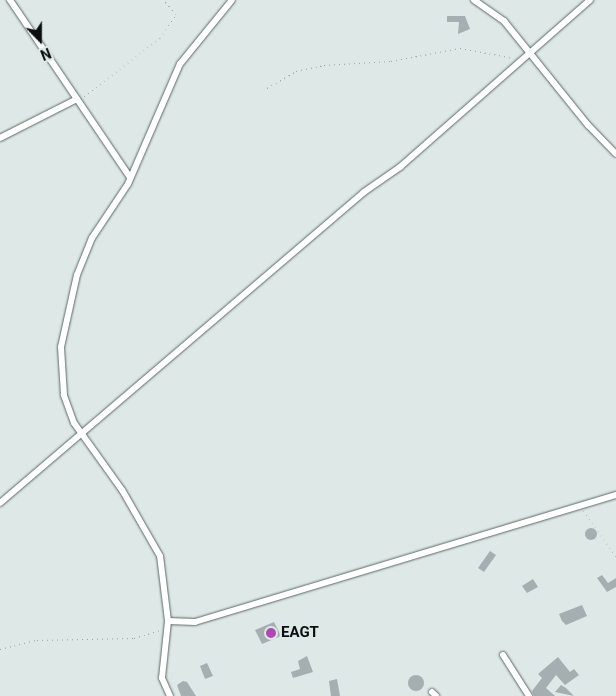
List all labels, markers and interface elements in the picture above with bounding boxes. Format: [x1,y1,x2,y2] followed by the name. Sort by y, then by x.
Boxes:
[15,15,65,65] north arrow
[38,45,53,63] text: N
[281,624,319,642] place label: EAGT
[265,627,277,639] marker: EAGT

